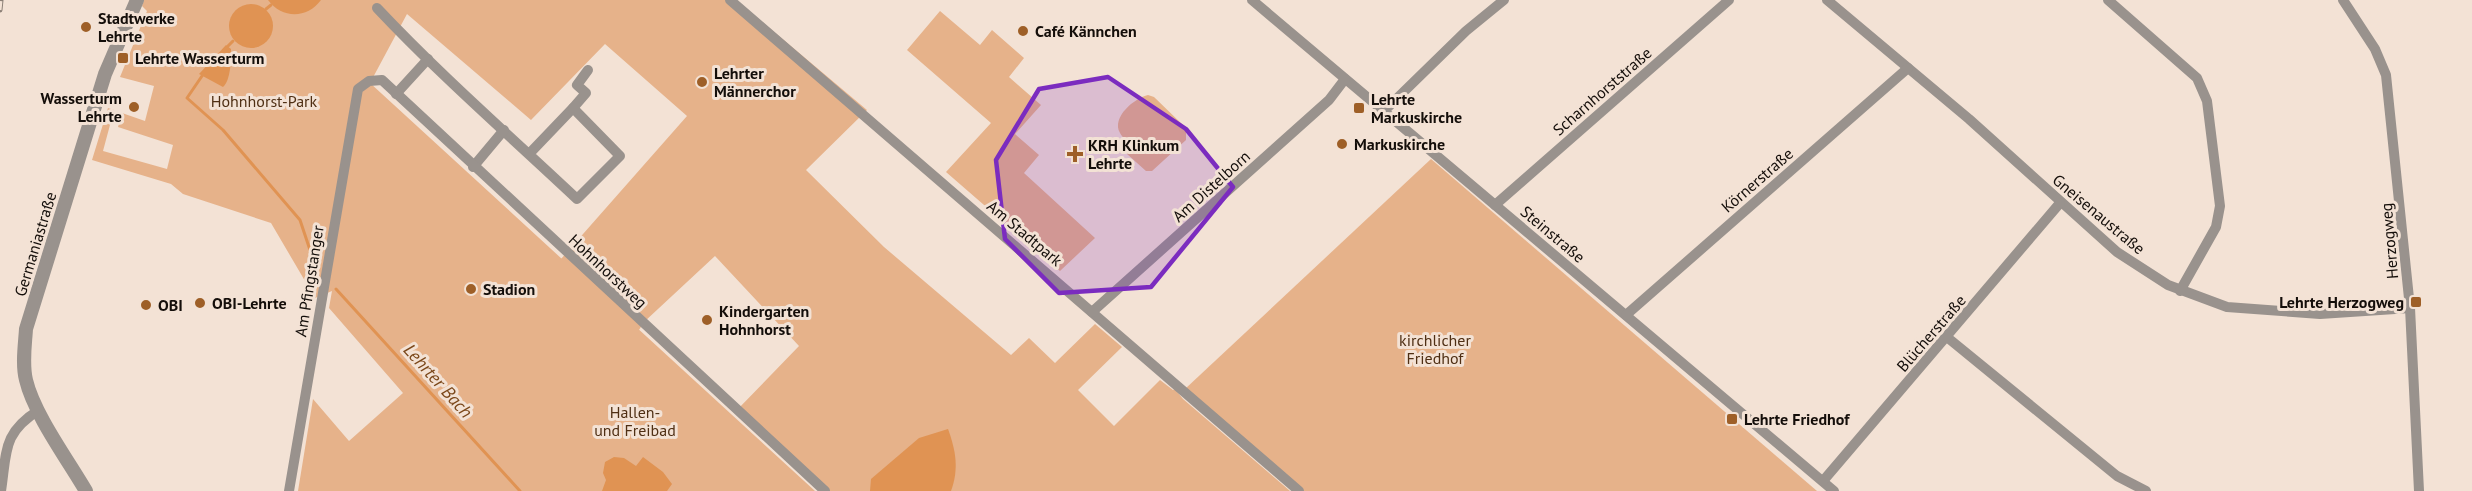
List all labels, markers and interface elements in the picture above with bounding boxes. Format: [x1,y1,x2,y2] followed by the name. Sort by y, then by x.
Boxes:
[98,8,175,46] place label: Stadtwerke Lehrte
[79,20,93,34] marker: Stadtwerke Lehrte
[1035,21,1137,41] place label: Café Kännchen
[1016,24,1030,38] marker: Café Kännchen
[1548,43,1656,139] street label: Scharnhorststraße
[135,48,264,68] place label: Lehrte Wasserturm
[116,51,130,65] marker: Lehrte Wasserturm
[714,63,796,101] place label: Lehrter Männerchor
[695,75,709,89] marker: Lehrter Männerchor
[41,88,122,126] place label: Wasserturm Lehrte
[1371,89,1462,127] place label: Lehrte Markuskirche
[211,91,318,111] park label: Hohnhorst-Park
[127,100,141,114] marker: Wasserturm Lehrte
[1352,101,1366,115] marker: Lehrte Markuskirche
[1354,134,1445,154] place label: Markuskirche
[1088,135,1179,173] place label: KRH Klinkum Lehrte
[1335,137,1349,151] marker: Markuskirche
[1717,143,1797,217] street label: Körnerstraße
[1066,145,1084,163] marker: KRH Klinkum Lehrte
[1168,146,1254,226] street label: Am Distelborn
[2049,170,2149,258] street label: Gneisenaustraße
[10,189,60,299] street label: Germaniastraße
[983,196,1067,271] street label: Am Stadtpark
[1517,201,1589,267] street label: Steinstraße
[2376,202,2402,280] street label: Herzogweg
[290,223,328,338] street label: Am Pfingstanger
[565,230,651,312] street label: Hohnhorstweg
[483,279,535,299] place label: Stadion
[464,282,478,296] marker: Stadion
[1892,290,1970,376] street label: Blücherstraße
[2279,292,2404,312] place label: Lehrte Herzogweg
[212,293,287,313] place label: OBI-Lehrte
[158,295,183,315] place label: OBI
[2409,295,2423,309] marker: Lehrte Herzogweg
[193,296,207,310] marker: OBI-Lehrte
[139,298,153,312] marker: OBI
[719,301,809,339] place label: Kindergarten Hohnhorst
[700,313,714,327] marker: Kindergarten Hohnhorst
[1399,330,1471,368] park label: kirchlicher Friedhof
[399,339,478,423] water label: Lehrter Bach
[594,402,676,440] park label: Hallen- und Freibad
[1744,409,1850,429] place label: Lehrte Friedhof
[1725,412,1739,426] marker: Lehrte Friedhof

